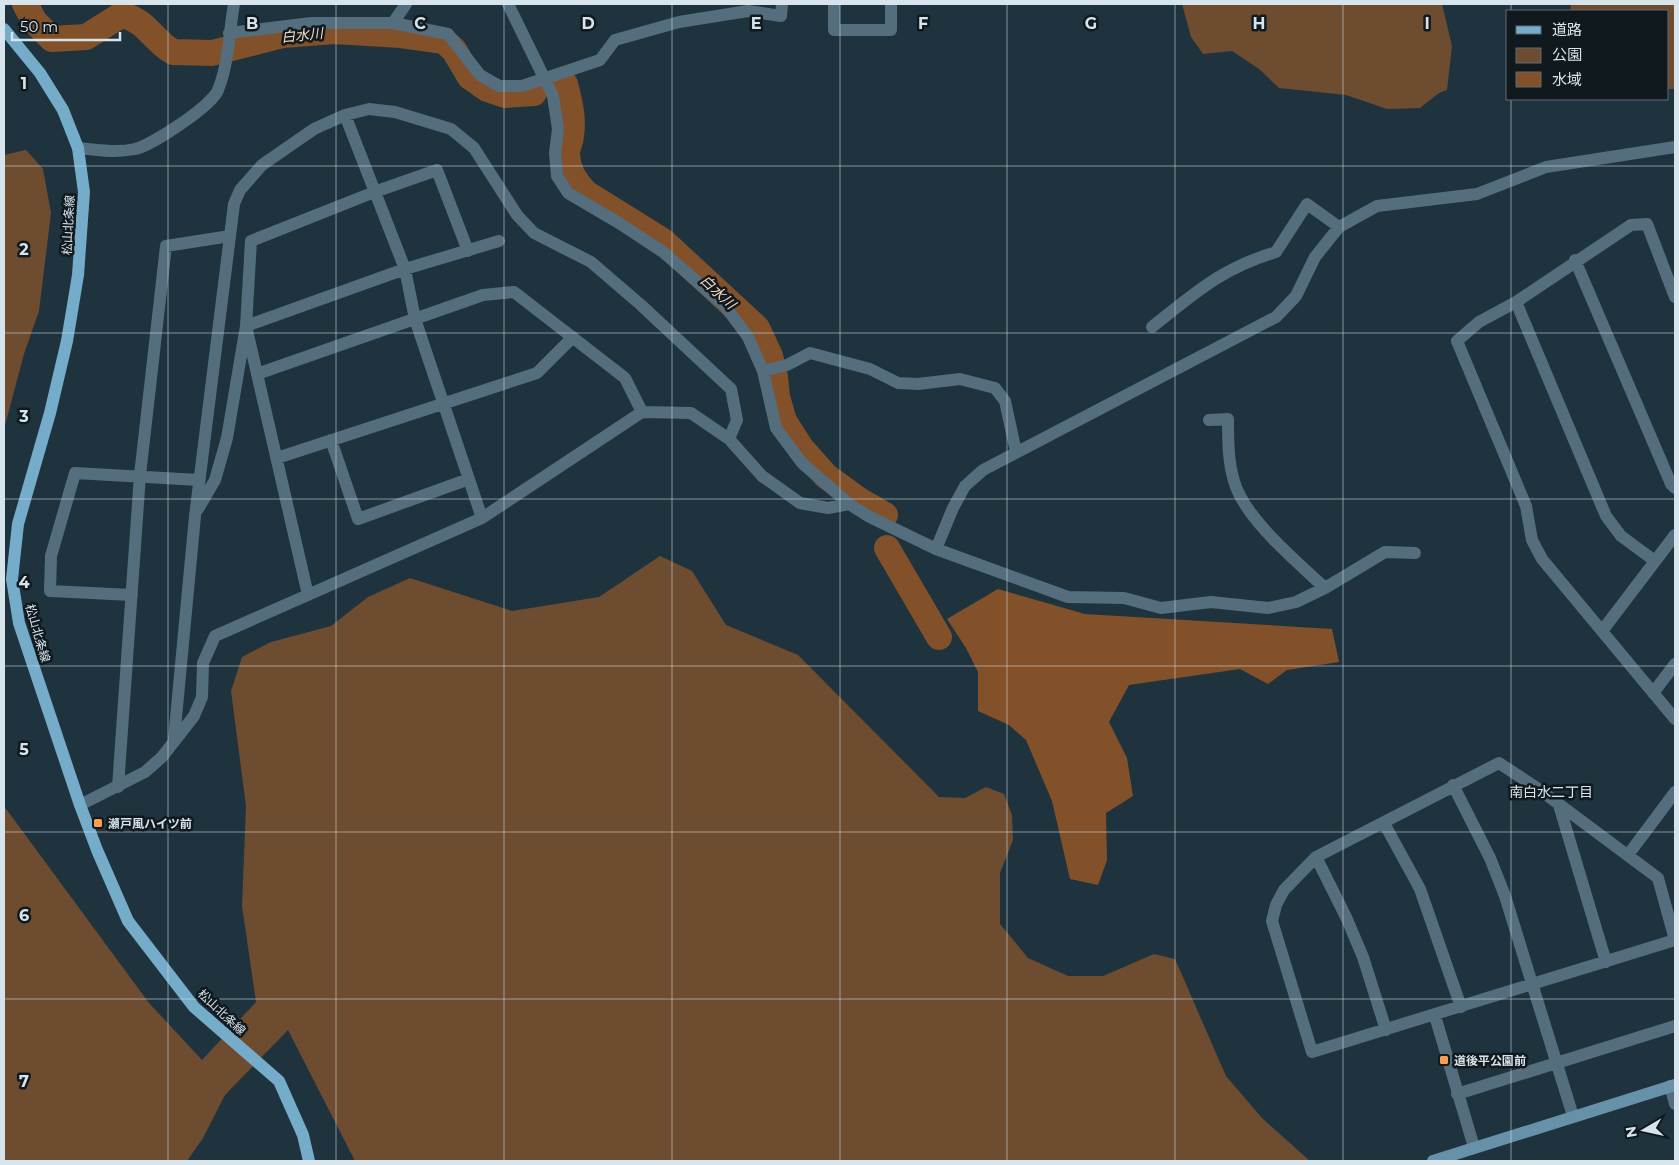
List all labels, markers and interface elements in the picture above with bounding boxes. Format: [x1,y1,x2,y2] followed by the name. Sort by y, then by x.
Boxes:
[12,10,120,42] scale bar
[1506,10,1669,100] legend
[246,14,258,33] text: B
[414,14,426,33] text: C
[581,14,595,33] text: D
[751,14,761,33] text: E
[918,14,928,33] text: F
[1085,14,1097,33] text: G
[1253,14,1265,33] text: H
[1424,14,1430,33] text: I
[20,17,58,36] text: 50 m
[1552,20,1582,39] text: 道路
[280,24,326,46] water label: 白水川
[1552,45,1582,64] text: 公園
[1552,70,1582,89] text: 水域
[21,74,27,93] text: 1
[59,195,77,255] street label: 松山北条線
[19,240,29,259] text: 2
[697,271,741,314] water label: 白水川
[18,407,29,426] text: 3
[18,573,30,592] text: 4
[23,602,53,664] street label: 松山北条線
[19,740,29,759] text: 5
[1509,783,1593,801] district label: 南白水二丁目
[108,816,192,831] place label: 瀬戸風ハイツ前
[92,817,104,829] marker: 瀬戸風ハイツ前
[19,906,29,925] text: 6
[195,986,249,1038] street label: 松山北条線
[1454,1053,1526,1068] place label: 道後平公園前
[1438,1054,1450,1066] marker: 道後平公園前
[19,1072,29,1091] text: 7
[1619,1105,1669,1155] north arrow
[1621,1125,1641,1139] text: N

